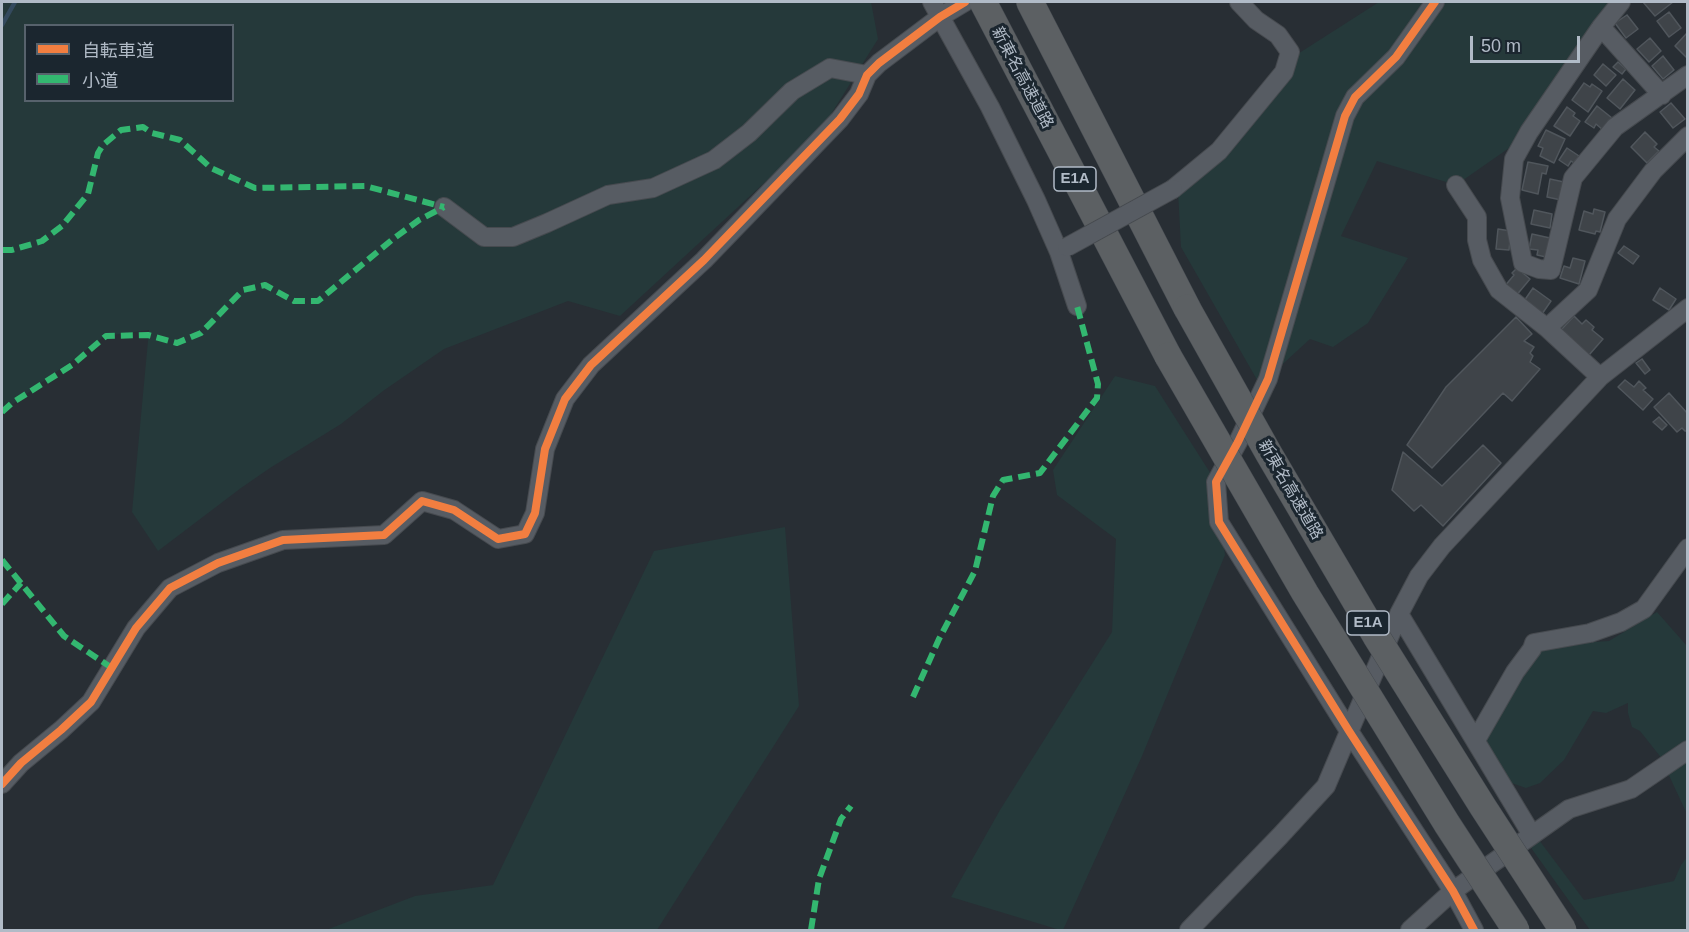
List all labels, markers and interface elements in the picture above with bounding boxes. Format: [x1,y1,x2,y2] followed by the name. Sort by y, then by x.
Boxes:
[24,24,234,102] legend
[987,24,1057,132] street label: 新東名高速道路
[1473,24,1582,62] scale bar
[1481,36,1521,56] text: 50 m
[82,41,154,61] text: 自転車道
[82,71,118,91] text: 小道
[1054,167,1096,191] road number: E1A
[1254,437,1326,543] street label: 新東名高速道路
[1347,611,1389,635] road number: E1A

